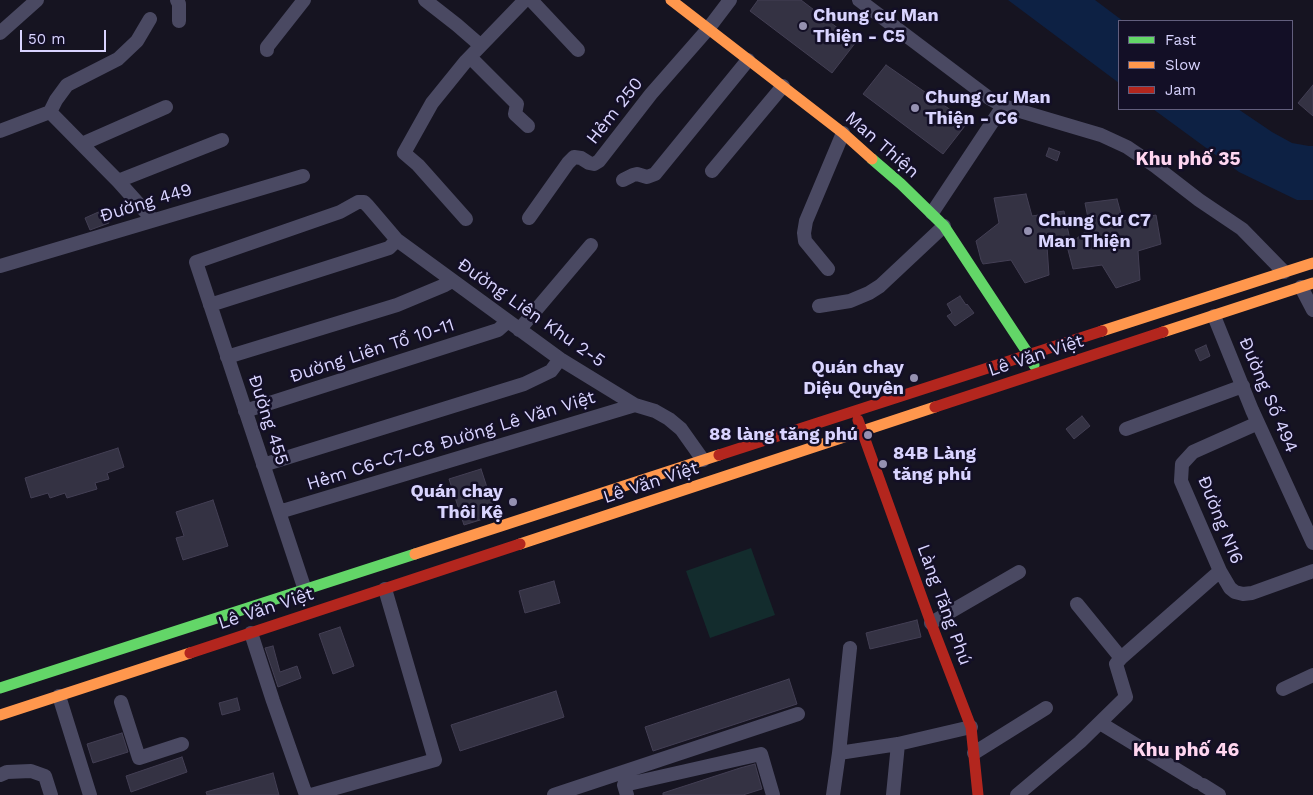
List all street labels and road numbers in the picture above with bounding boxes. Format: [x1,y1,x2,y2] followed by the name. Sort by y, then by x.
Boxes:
[582,73,648,149] street label: Hẻm 250
[841,107,923,183] street label: Man Thiện
[97,179,195,227] street label: Đường 449
[453,254,609,372] street label: Đường Liên Khu 2-5
[287,314,457,388] street label: Đường Liên Tổ 10-11
[985,330,1087,382] street label: Lê Văn Việt
[1234,334,1302,456] street label: Đường Số 494
[243,372,293,468] street label: Đường 455
[304,387,598,495] street label: Hẻm C6-C7-C8 Đường Lê Văn Việt
[600,457,702,509] street label: Lê Văn Việt
[1193,473,1247,567] street label: Đường N16
[912,542,976,668] street label: Làng Tăng Phú
[215,583,317,635] street label: Lê Văn Việt

